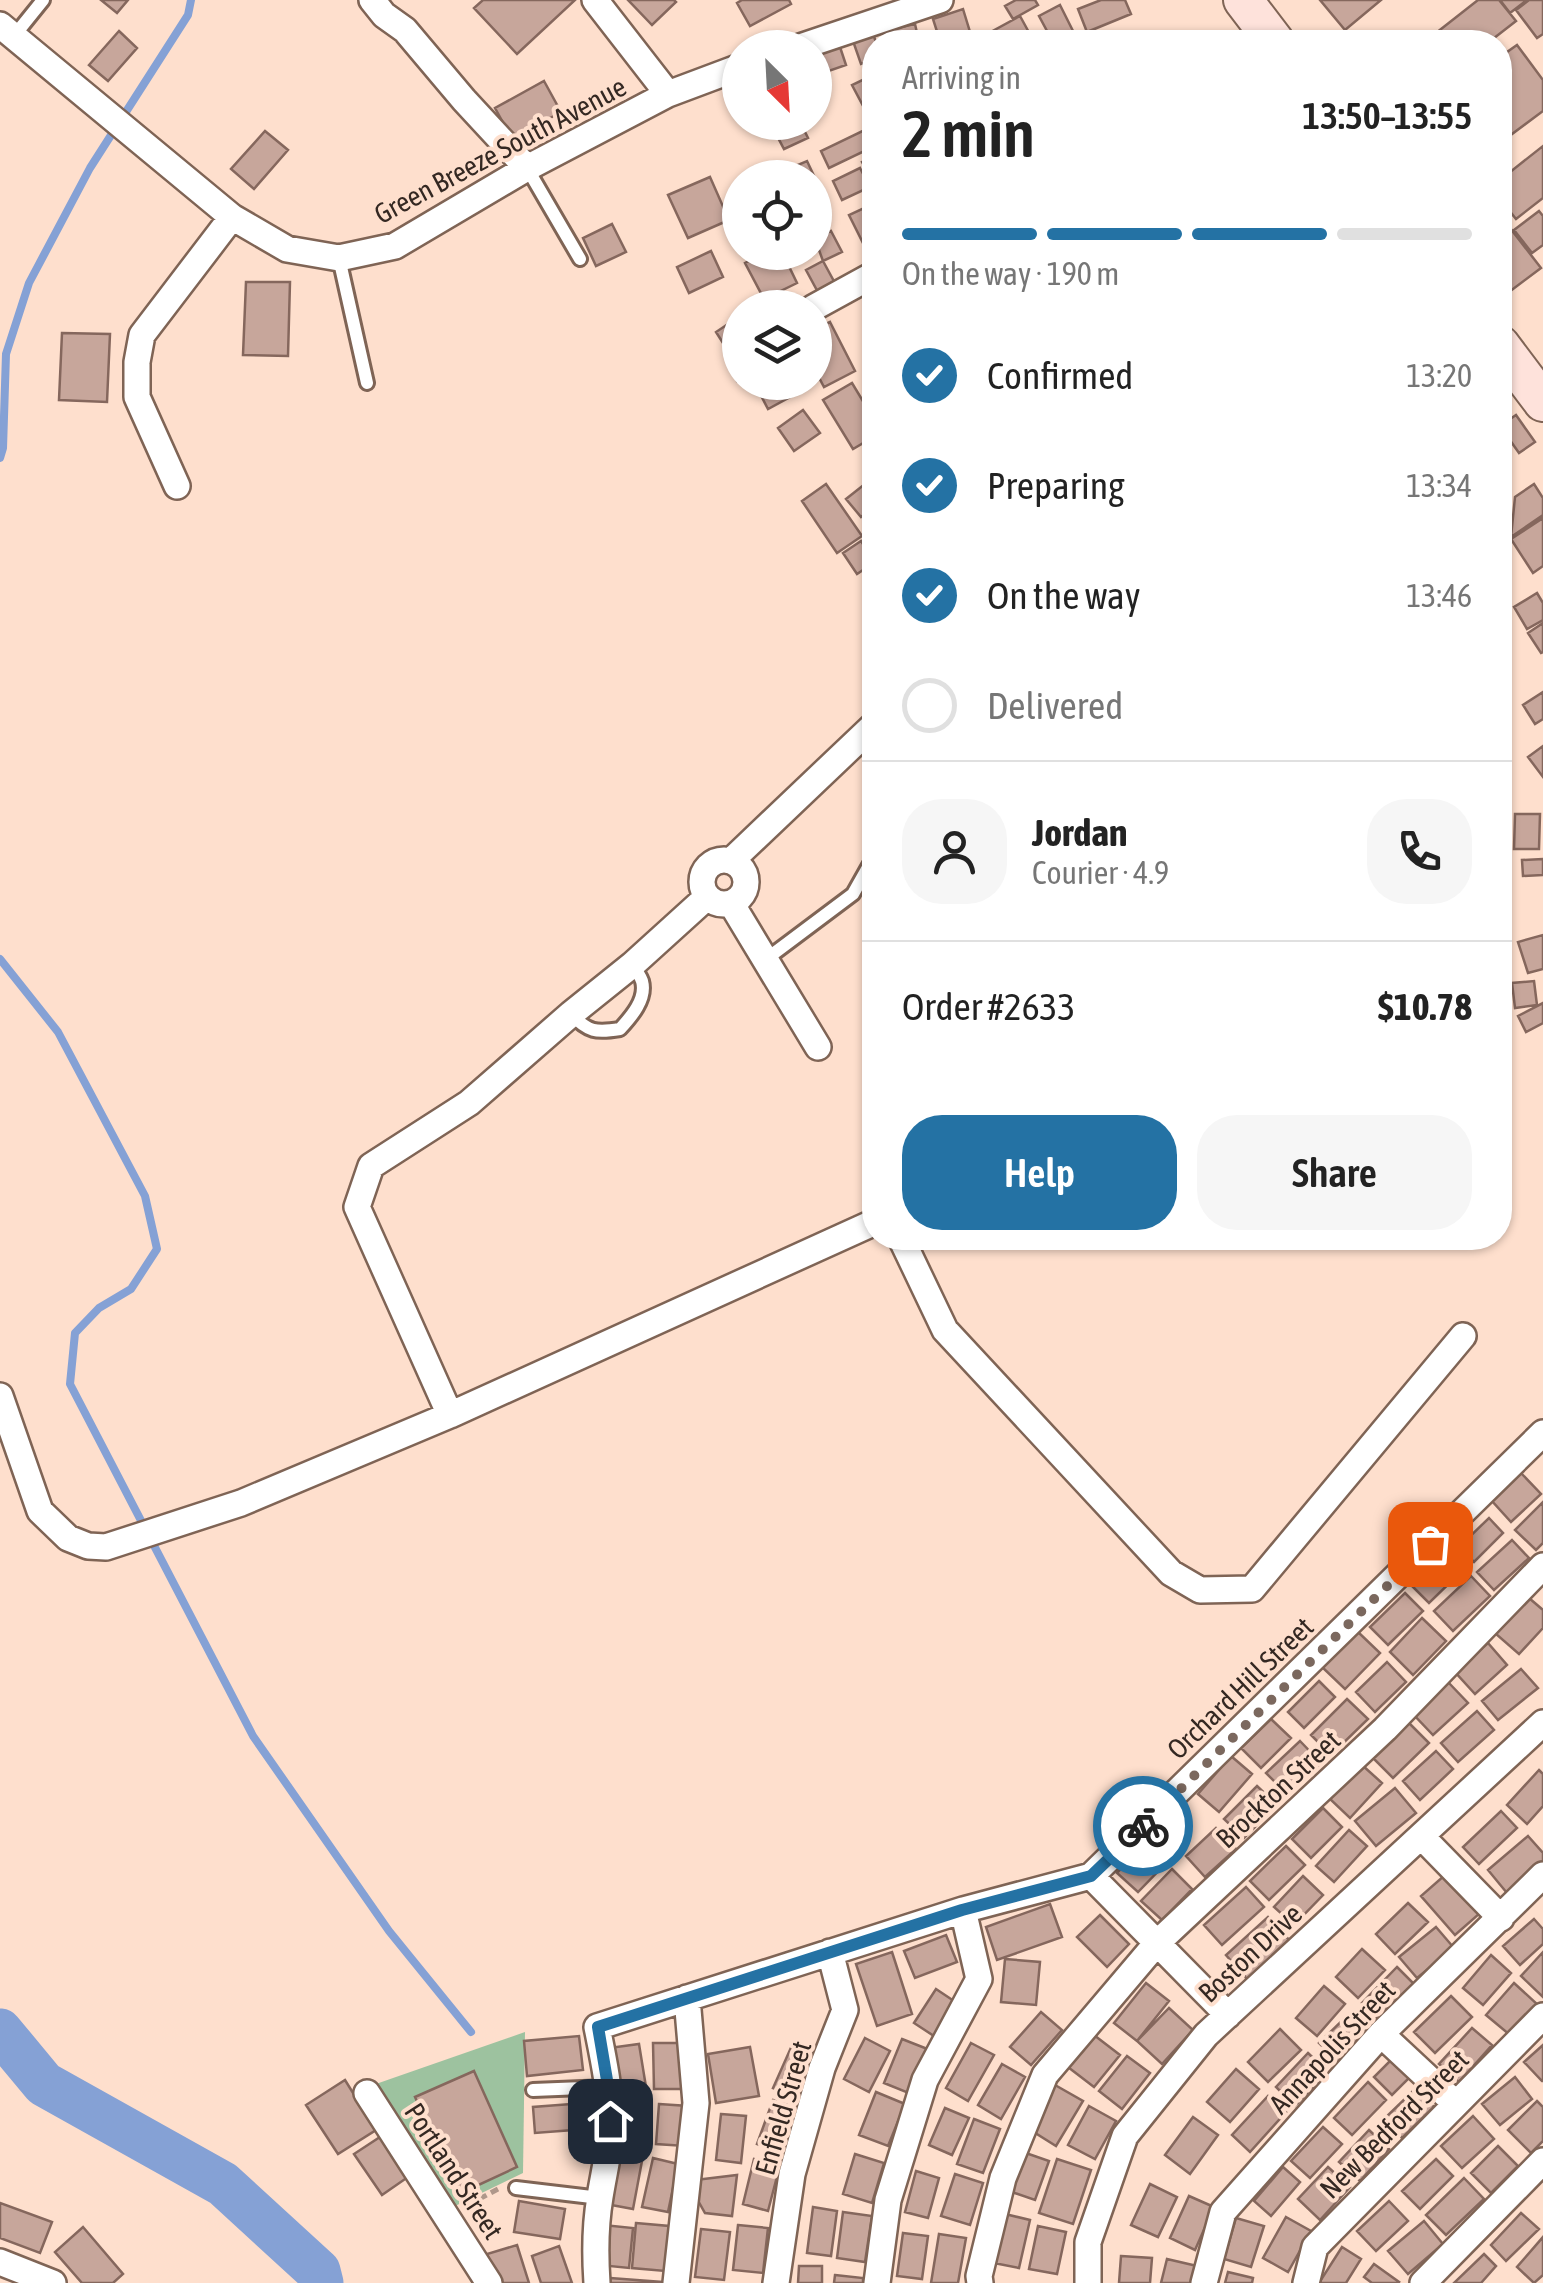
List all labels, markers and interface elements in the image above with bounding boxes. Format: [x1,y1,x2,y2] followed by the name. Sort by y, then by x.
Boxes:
[722,30,832,140] north arrow
[722,30,832,400] map controls
[902,59,1021,96] text: Arriving in
[369,70,631,230] street label: Green Breeze South Avenue
[1302,94,1472,137] text: 13:50–13:55
[902,96,1035,171] text: 2 min
[722,160,832,270] button: locate
[902,255,1119,292] text: On the way · 190 m
[722,290,832,400] button: layers
[902,348,957,403] icon: check
[987,354,1133,397] text: Confirmed
[1406,357,1472,394] text: 13:20
[902,458,957,513] icon: check
[987,464,1125,507] text: Preparing
[1406,467,1472,504] text: 13:34
[902,568,957,623] icon: check
[987,574,1140,617] text: On the way
[1406,577,1472,614] text: 13:46
[987,684,1123,727] text: Delivered
[902,799,1007,904] button: person
[1367,799,1472,904] button: phone
[1032,811,1127,854] text: Jordan
[1032,854,1169,891] text: Courier · 4.9
[902,985,1075,1028] text: Order #2633
[1378,985,1472,1028] text: $10.78
[902,1115,1177,1230] button: Help
[1197,1115,1472,1230] button: Share
[1388,1502,1473,1587] pin
[1403,1517,1458,1572] icon: bag
[1161,1611,1319,1765] street label: Orchard Hill Street
[1210,1724,1346,1854] street label: Brockton Street
[1093,1776,1193,1876] courier
[1116,1799,1171,1854] icon: bike
[1192,1897,1308,2009] street label: Boston Drive
[1263,1974,1401,2120] street label: Annapolis Street
[749,2037,817,2179] street label: Enfield Street
[1313,2043,1475,2205] street label: New Bedford Street
[568,2079,653,2164] pin
[583,2094,638,2149] icon: home
[398,2097,510,2245] street label: Portland Street

